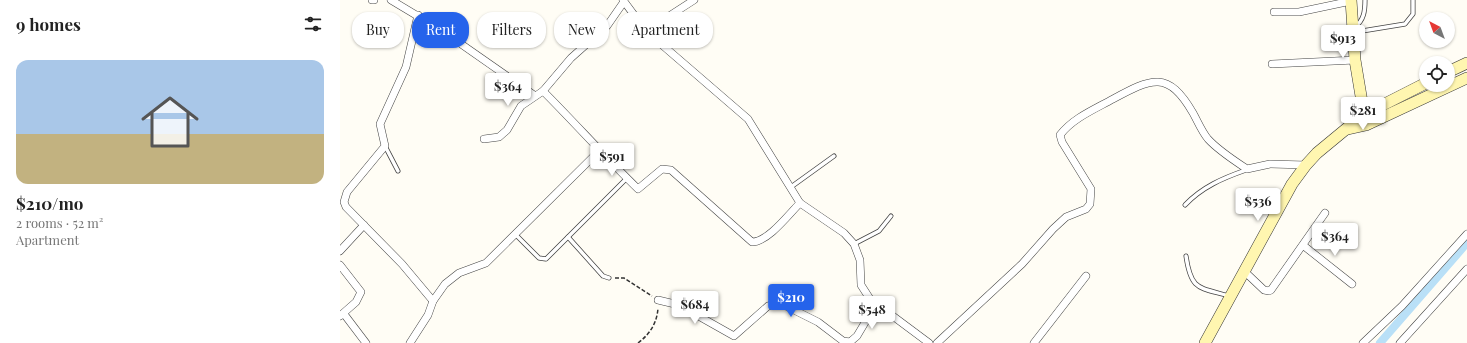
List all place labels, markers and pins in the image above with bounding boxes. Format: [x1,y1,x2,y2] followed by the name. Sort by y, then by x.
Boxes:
[1319,25,1367,59] pin: $913
[484,73,532,107] pin: $364
[1339,97,1387,131] pin: $281
[588,143,636,177] pin: $591
[1234,188,1282,222] pin: $536
[1311,223,1359,257] pin: $364
[767,284,815,318] pin: $210
[671,291,719,325] pin: $684
[848,296,896,330] pin: $548

